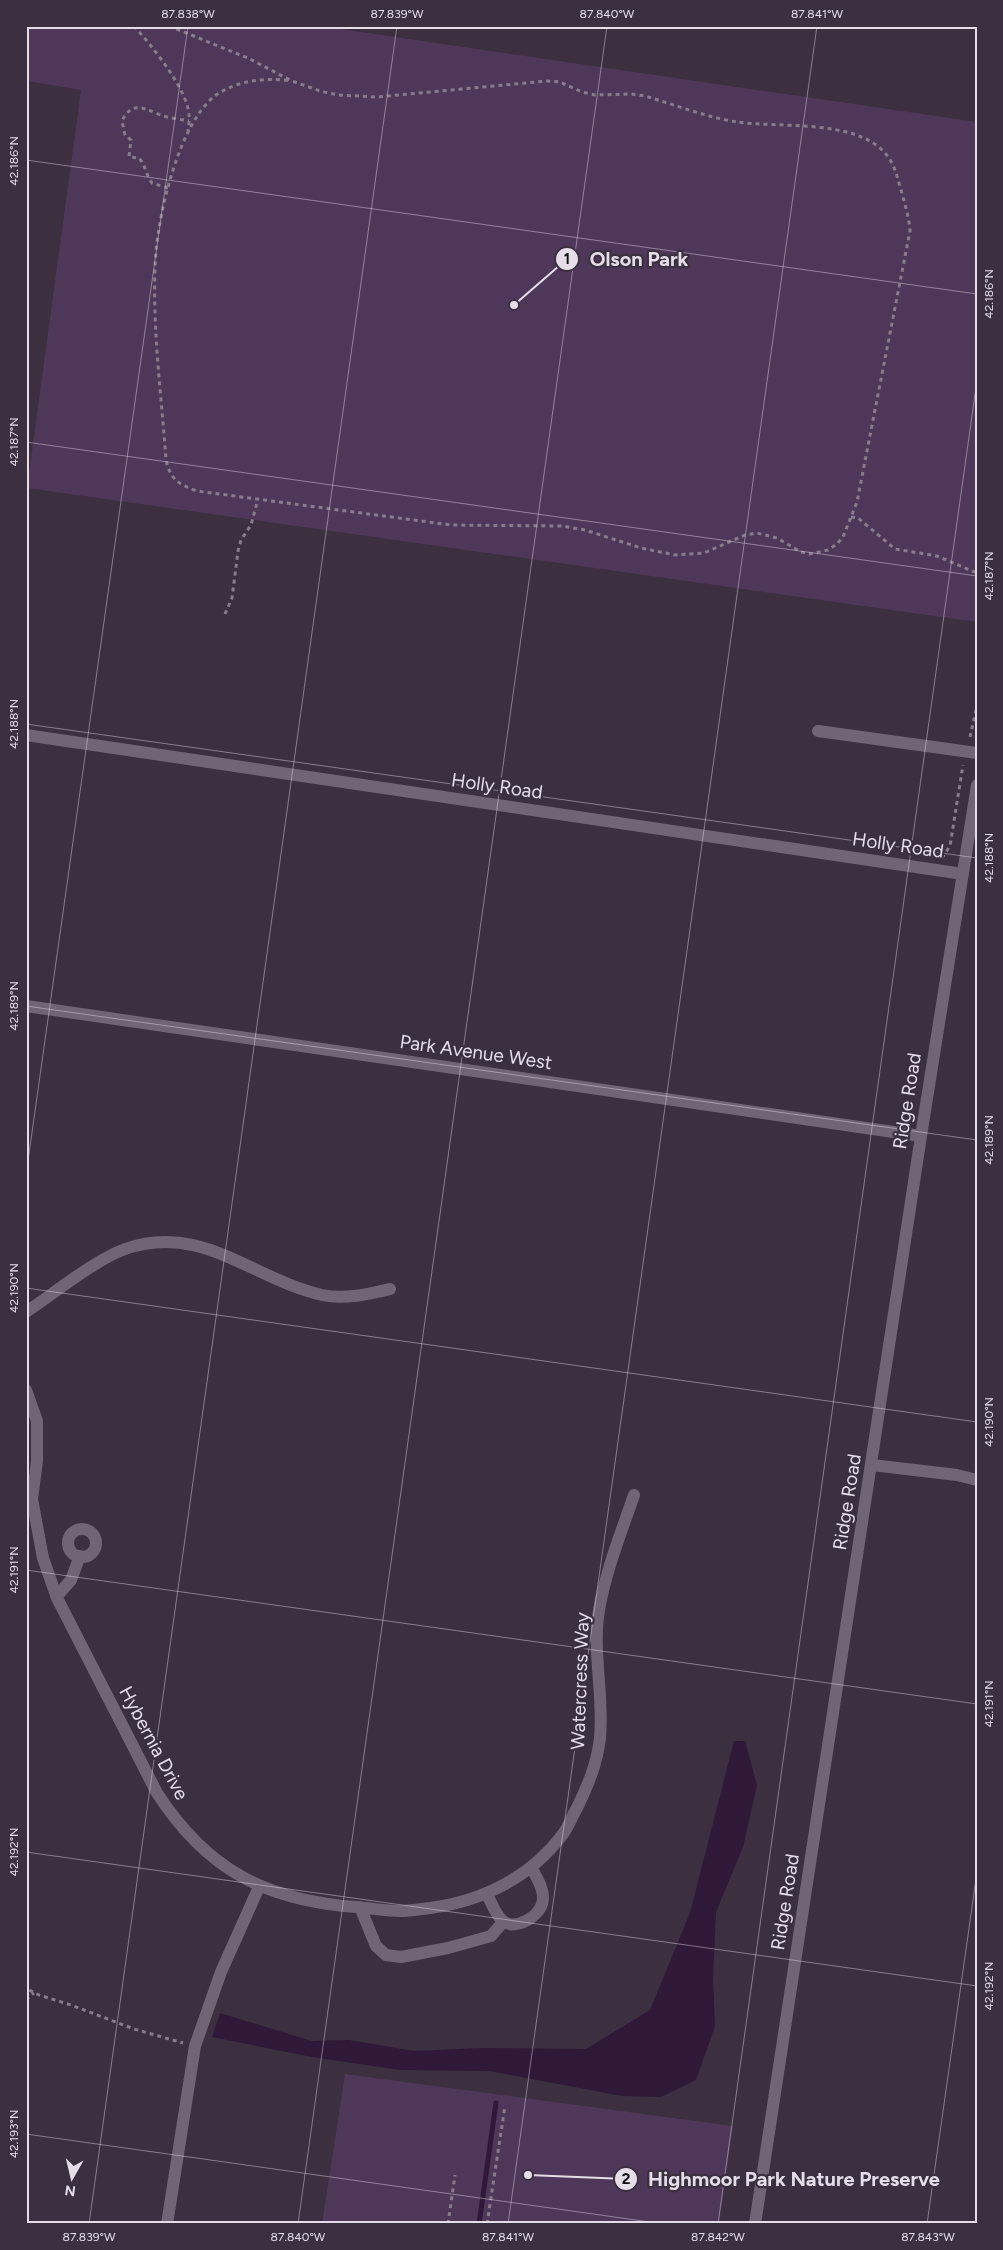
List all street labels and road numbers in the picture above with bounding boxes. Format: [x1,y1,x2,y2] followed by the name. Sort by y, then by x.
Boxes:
[450,768,544,804] street label: Holly Road
[851,827,945,863] street label: Holly Road
[398,1030,554,1074] street label: Park Avenue West
[888,1051,926,1151] street label: Ridge Road
[828,1452,866,1552] street label: Ridge Road
[566,1612,594,1750] street label: Watercress Way
[114,1682,194,1804] street label: Hybernia Drive
[766,1852,804,1952] street label: Ridge Road

